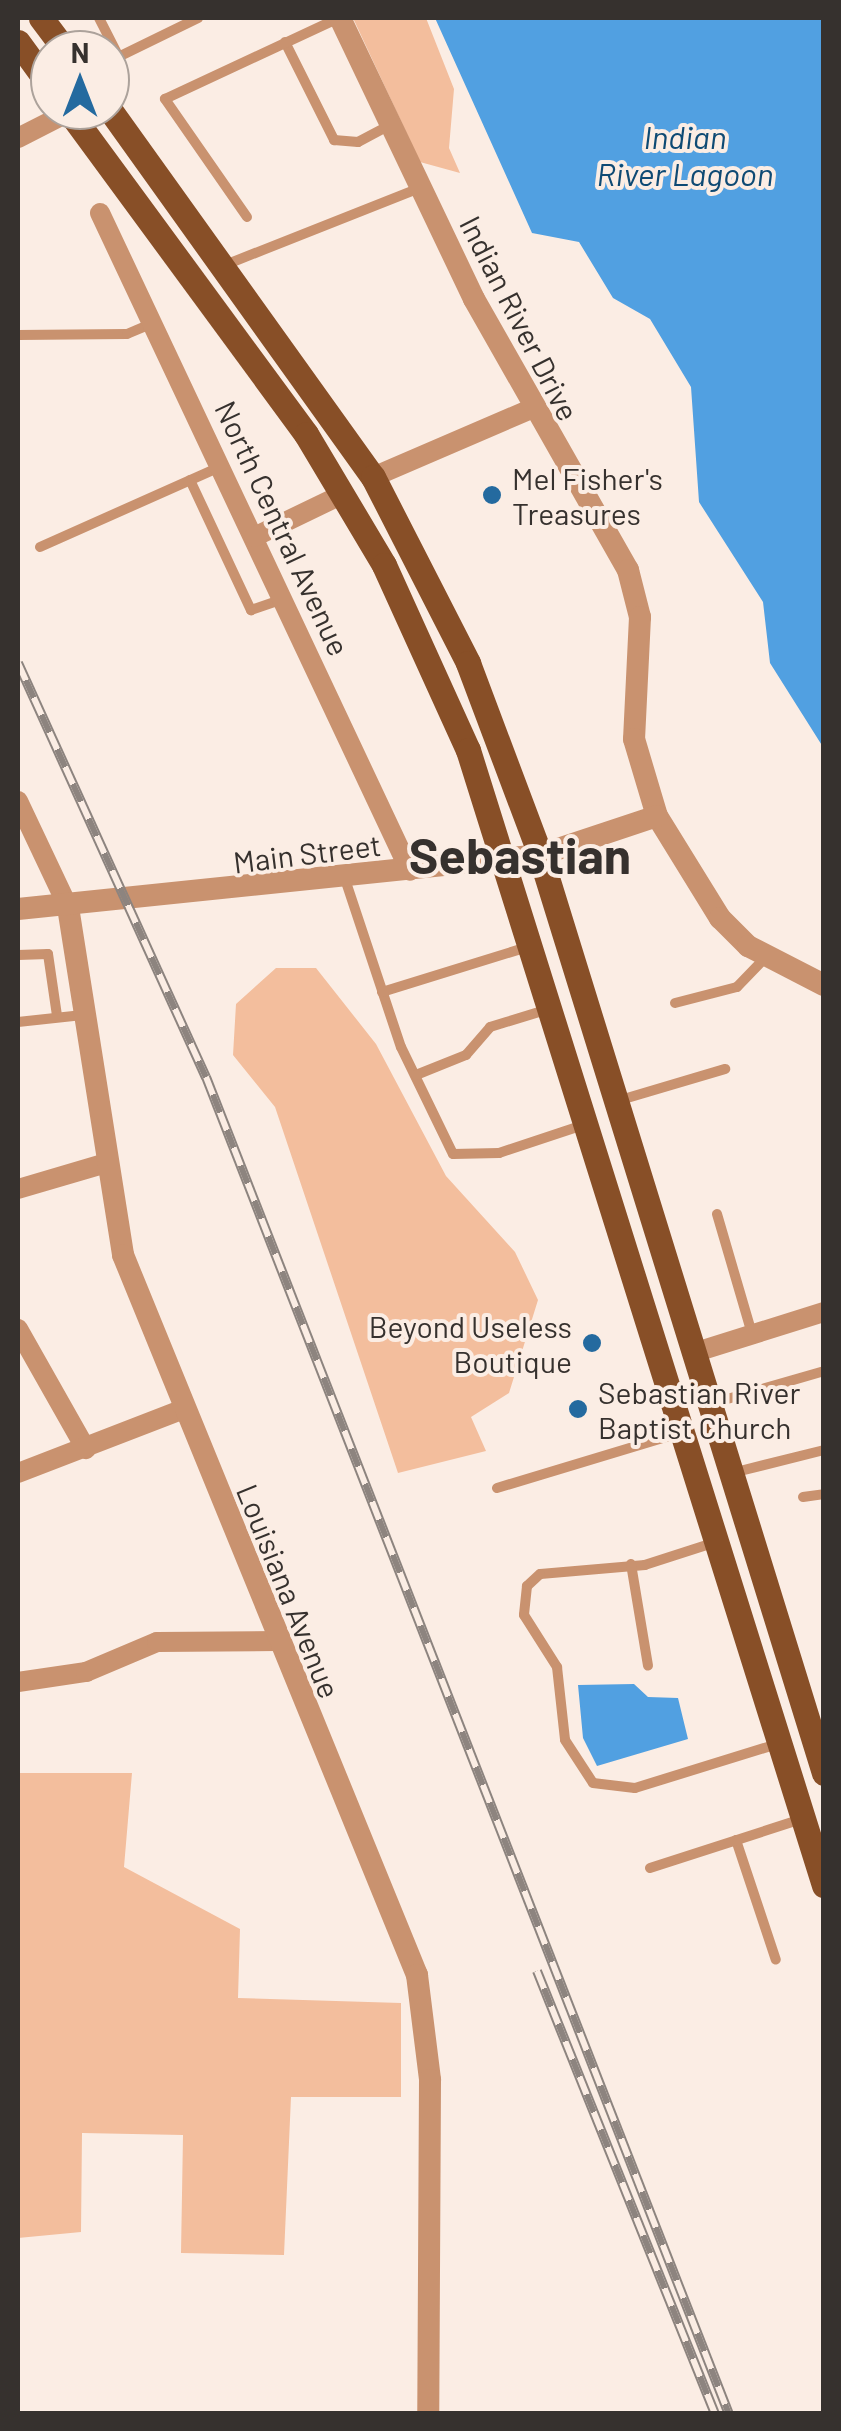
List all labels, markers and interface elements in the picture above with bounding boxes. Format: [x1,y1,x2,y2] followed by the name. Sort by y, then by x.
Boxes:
[30,30,130,130] north arrow
[71,35,89,69] text: N
[597,118,773,193] water label: Indian River Lagoon
[453,210,587,426] street label: Indian River Drive
[208,395,358,661] street label: North Central Avenue
[512,460,663,530] place label: Mel Fisher's Treasures
[481,484,503,506] marker: Mel Fisher's Treasures
[409,825,631,885] district label: Sebastian
[231,826,383,880] street label: Main Street
[369,1308,572,1378] place label: Beyond Useless Boutique
[581,1332,603,1354] marker: Beyond Useless Boutique
[598,1374,800,1444] place label: Sebastian River Baptist Church
[567,1398,589,1420] marker: Sebastian River Baptist Church
[230,1479,348,1703] street label: Louisiana Avenue

